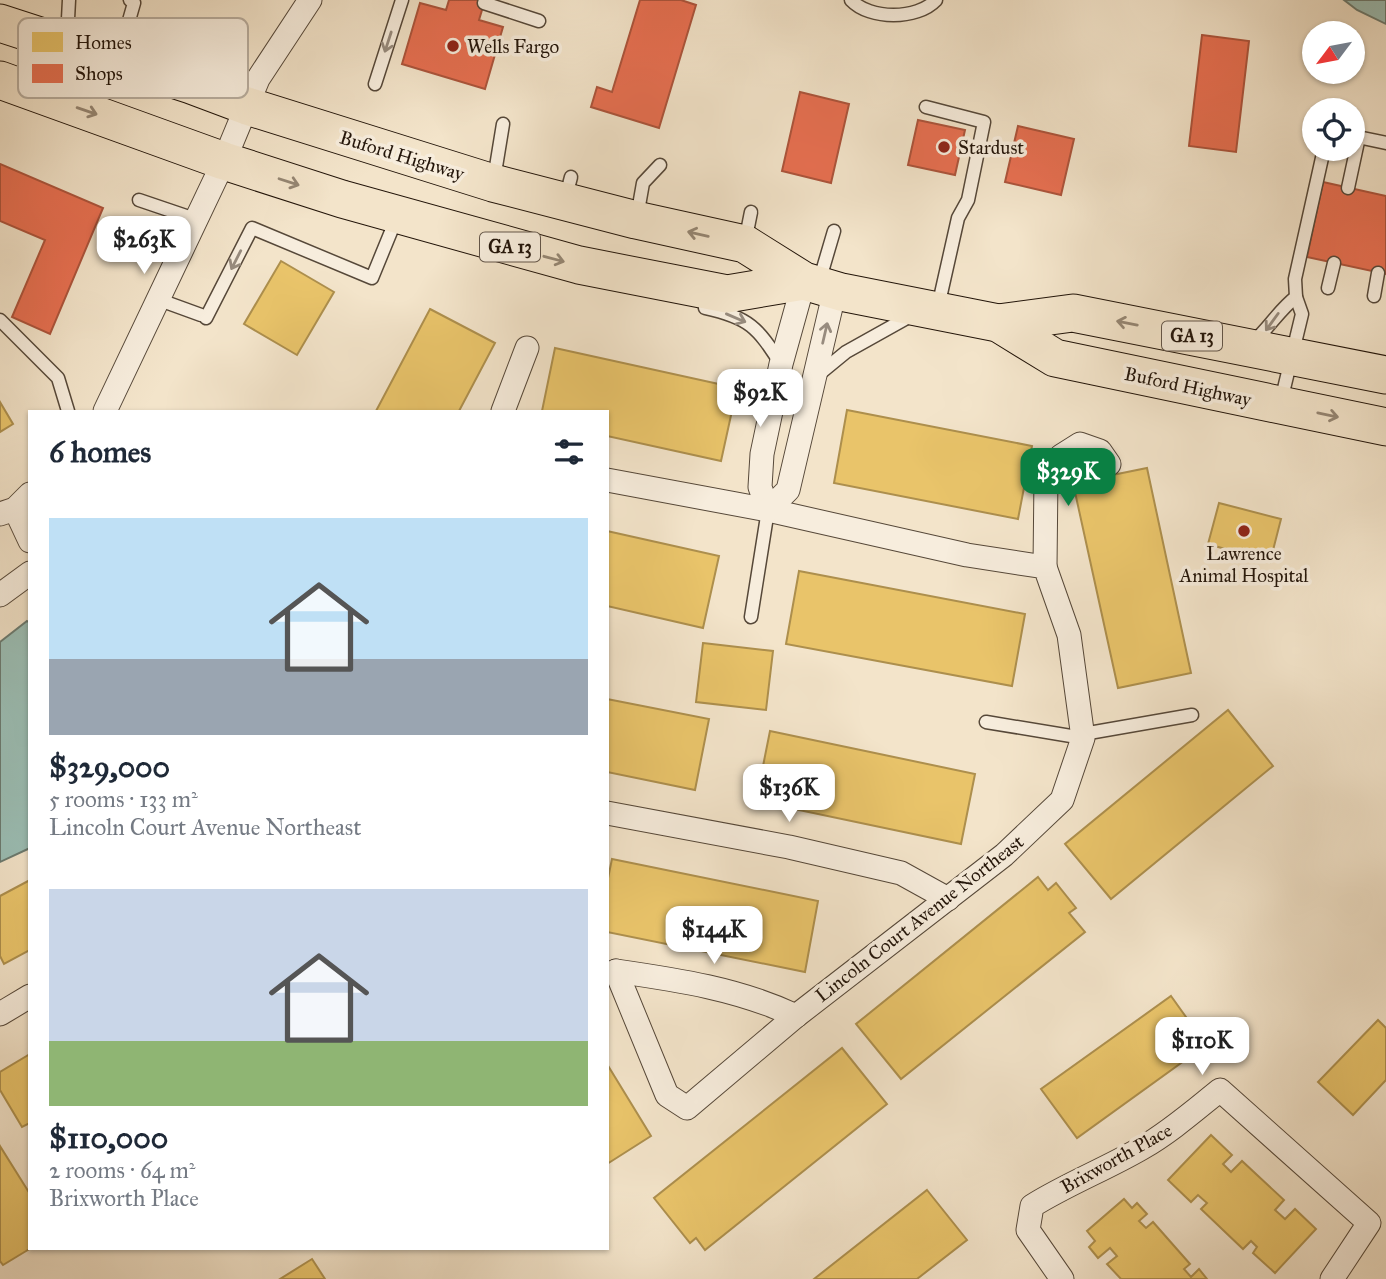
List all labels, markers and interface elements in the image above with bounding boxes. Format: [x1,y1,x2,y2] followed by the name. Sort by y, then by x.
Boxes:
[18,18,248,98] legend
[1302,21,1365,84] north arrow
[1302,21,1365,161] map controls
[75,31,132,54] text: Homes
[381,31,394,53] one-way arrow
[467,35,559,59] place label: Wells Fargo
[445,38,461,54] marker: Wells Fargo
[75,62,123,85] text: Shops
[1302,98,1365,161] button: locate
[76,106,98,118] one-way arrow
[336,126,468,187] street label: Buford Highway
[958,136,1024,159] place label: Stardust
[936,139,952,155] marker: Stardust
[277,176,299,189] one-way arrow
[95,216,193,276] pin: $263K
[113,225,175,253] text: $263K
[687,227,710,240] one-way arrow
[480,232,540,262] road number: GA 13
[228,249,242,270] one-way arrow
[543,253,565,266] one-way arrow
[725,312,746,325] one-way arrow
[1265,312,1280,331] one-way arrow
[1116,316,1139,330] one-way arrow
[819,322,832,345] one-way arrow
[1162,322,1222,350] road number: GA 13
[1122,362,1255,412] street label: Buford Highway
[719,370,801,429] pin: $92K
[733,378,787,406] text: $92K
[1316,408,1339,422] one-way arrow
[550,433,588,471] icon: filters
[49,434,151,470] text: 6 homes
[1019,448,1117,508] pin: $329K
[1036,457,1100,485] text: $329K
[1236,523,1252,539] marker: Lawrence Animal Hospital
[1179,542,1309,587] place label: Lawrence Animal Hospital
[256,564,382,690] icon: home
[49,749,170,785] text: $329,000
[740,764,838,824] pin: $136K
[759,773,819,801] text: $136K
[49,785,198,813] text: 5 rooms · 133 m²
[49,813,361,841] text: Lincoln Court Avenue Northeast
[811,830,1028,1007] street label: Lincoln Court Avenue Northeast
[665,906,763,966] pin: $144K
[682,915,746,943] text: $144K
[256,935,382,1061] icon: home
[1153,1018,1251,1077] pin: $110K
[1171,1026,1233,1054] text: $110K
[1057,1118,1176,1198] street label: Brixworth Place
[49,1120,168,1156] text: $110,000
[49,1156,195,1184] text: 2 rooms · 64 m²
[49,1184,199,1212] text: Brixworth Place

